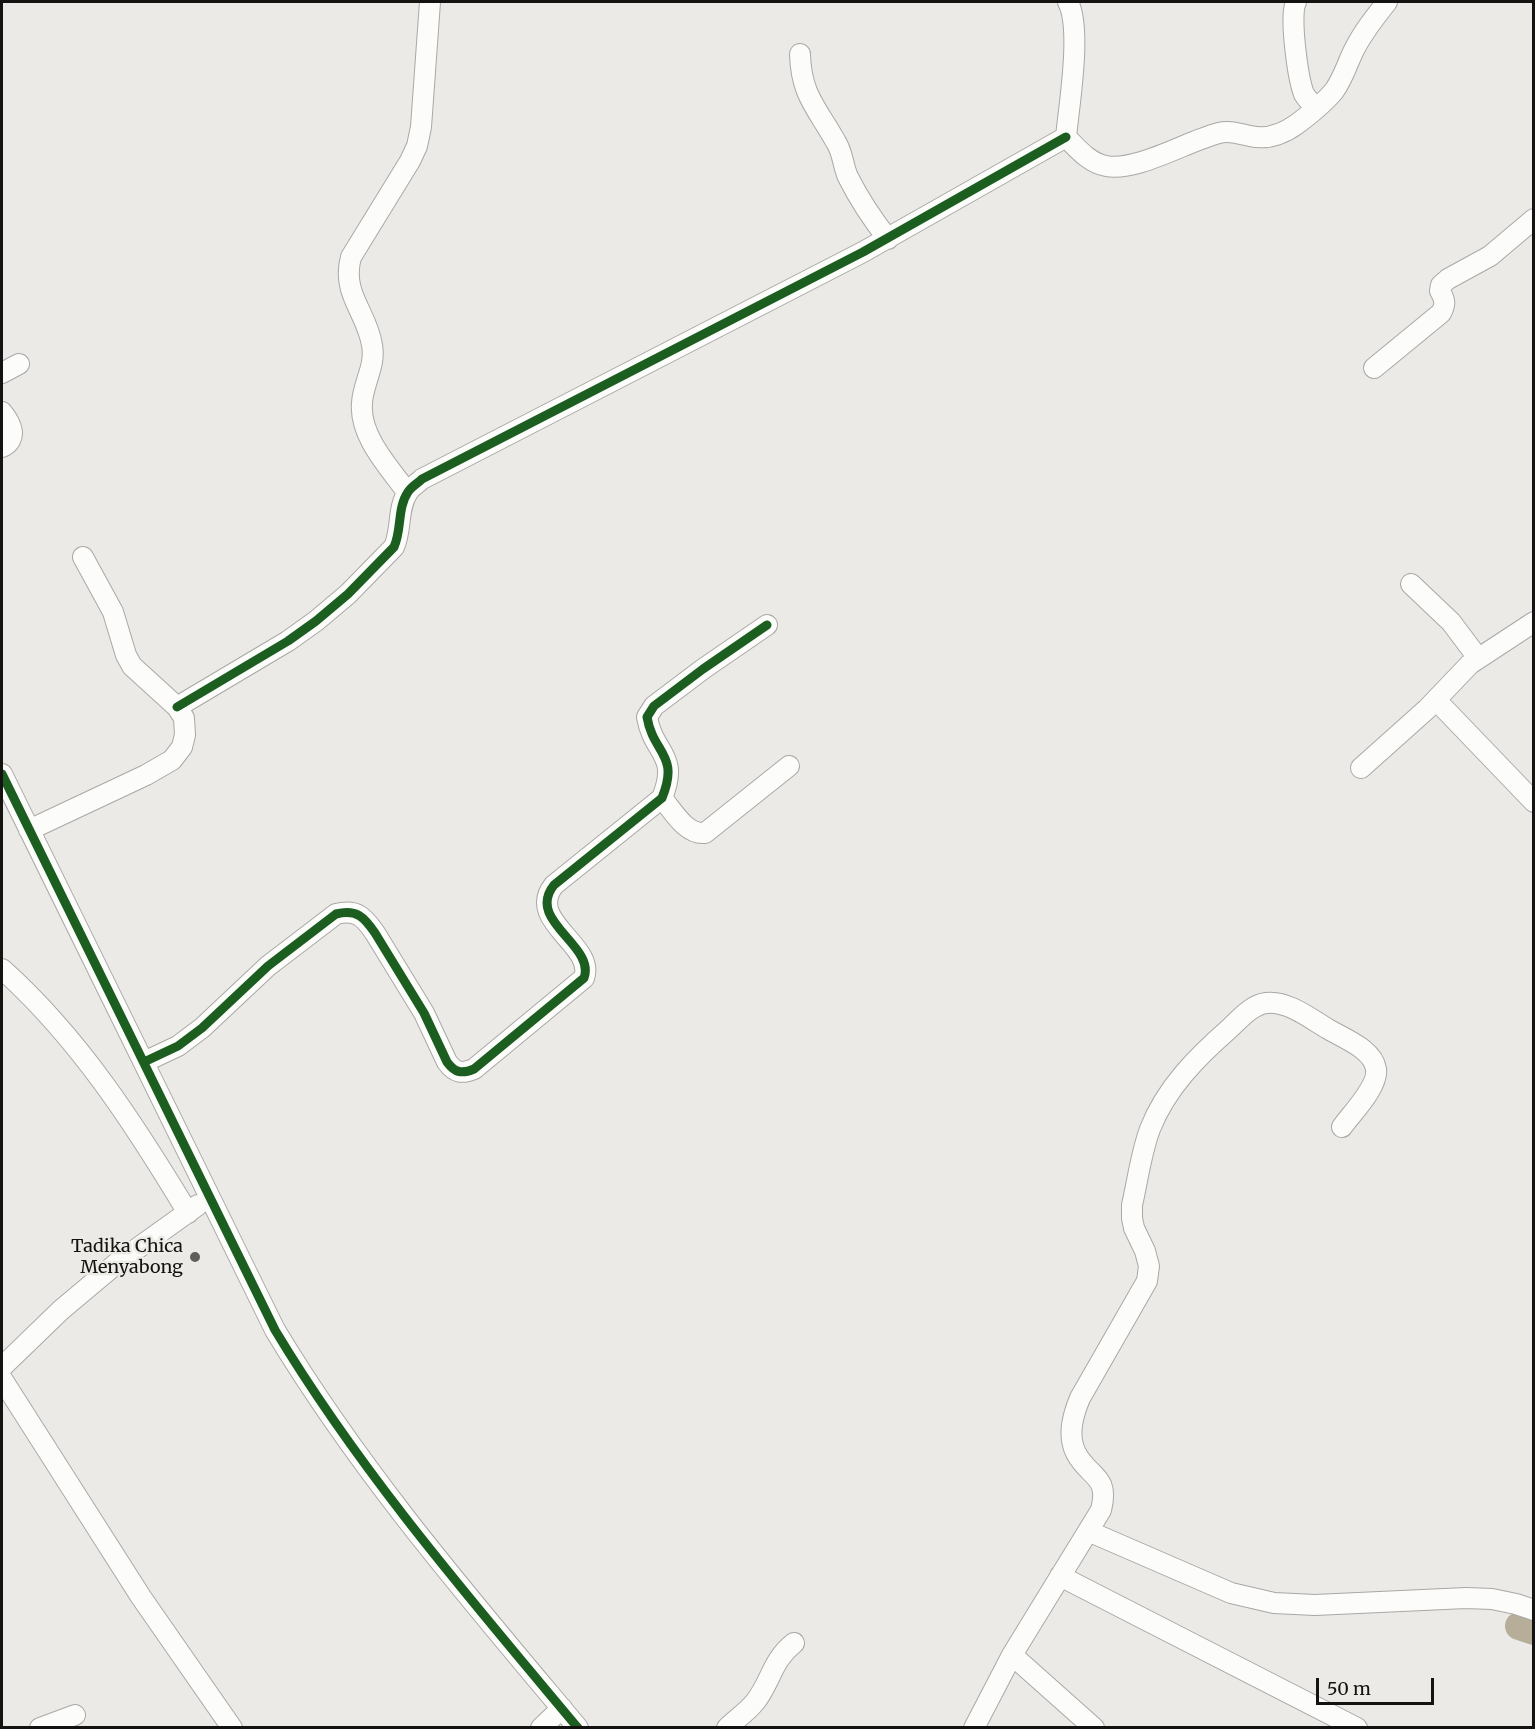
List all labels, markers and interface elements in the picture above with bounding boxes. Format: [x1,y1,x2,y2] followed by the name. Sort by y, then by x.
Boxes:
[71,1236,183,1278] place label: Tadika Chica Menyabong
[188,1250,202,1264] marker: Tadika Chica Menyabong
[1319,1666,1438,1704] scale bar
[1327,1677,1371,1700] text: 50 m

